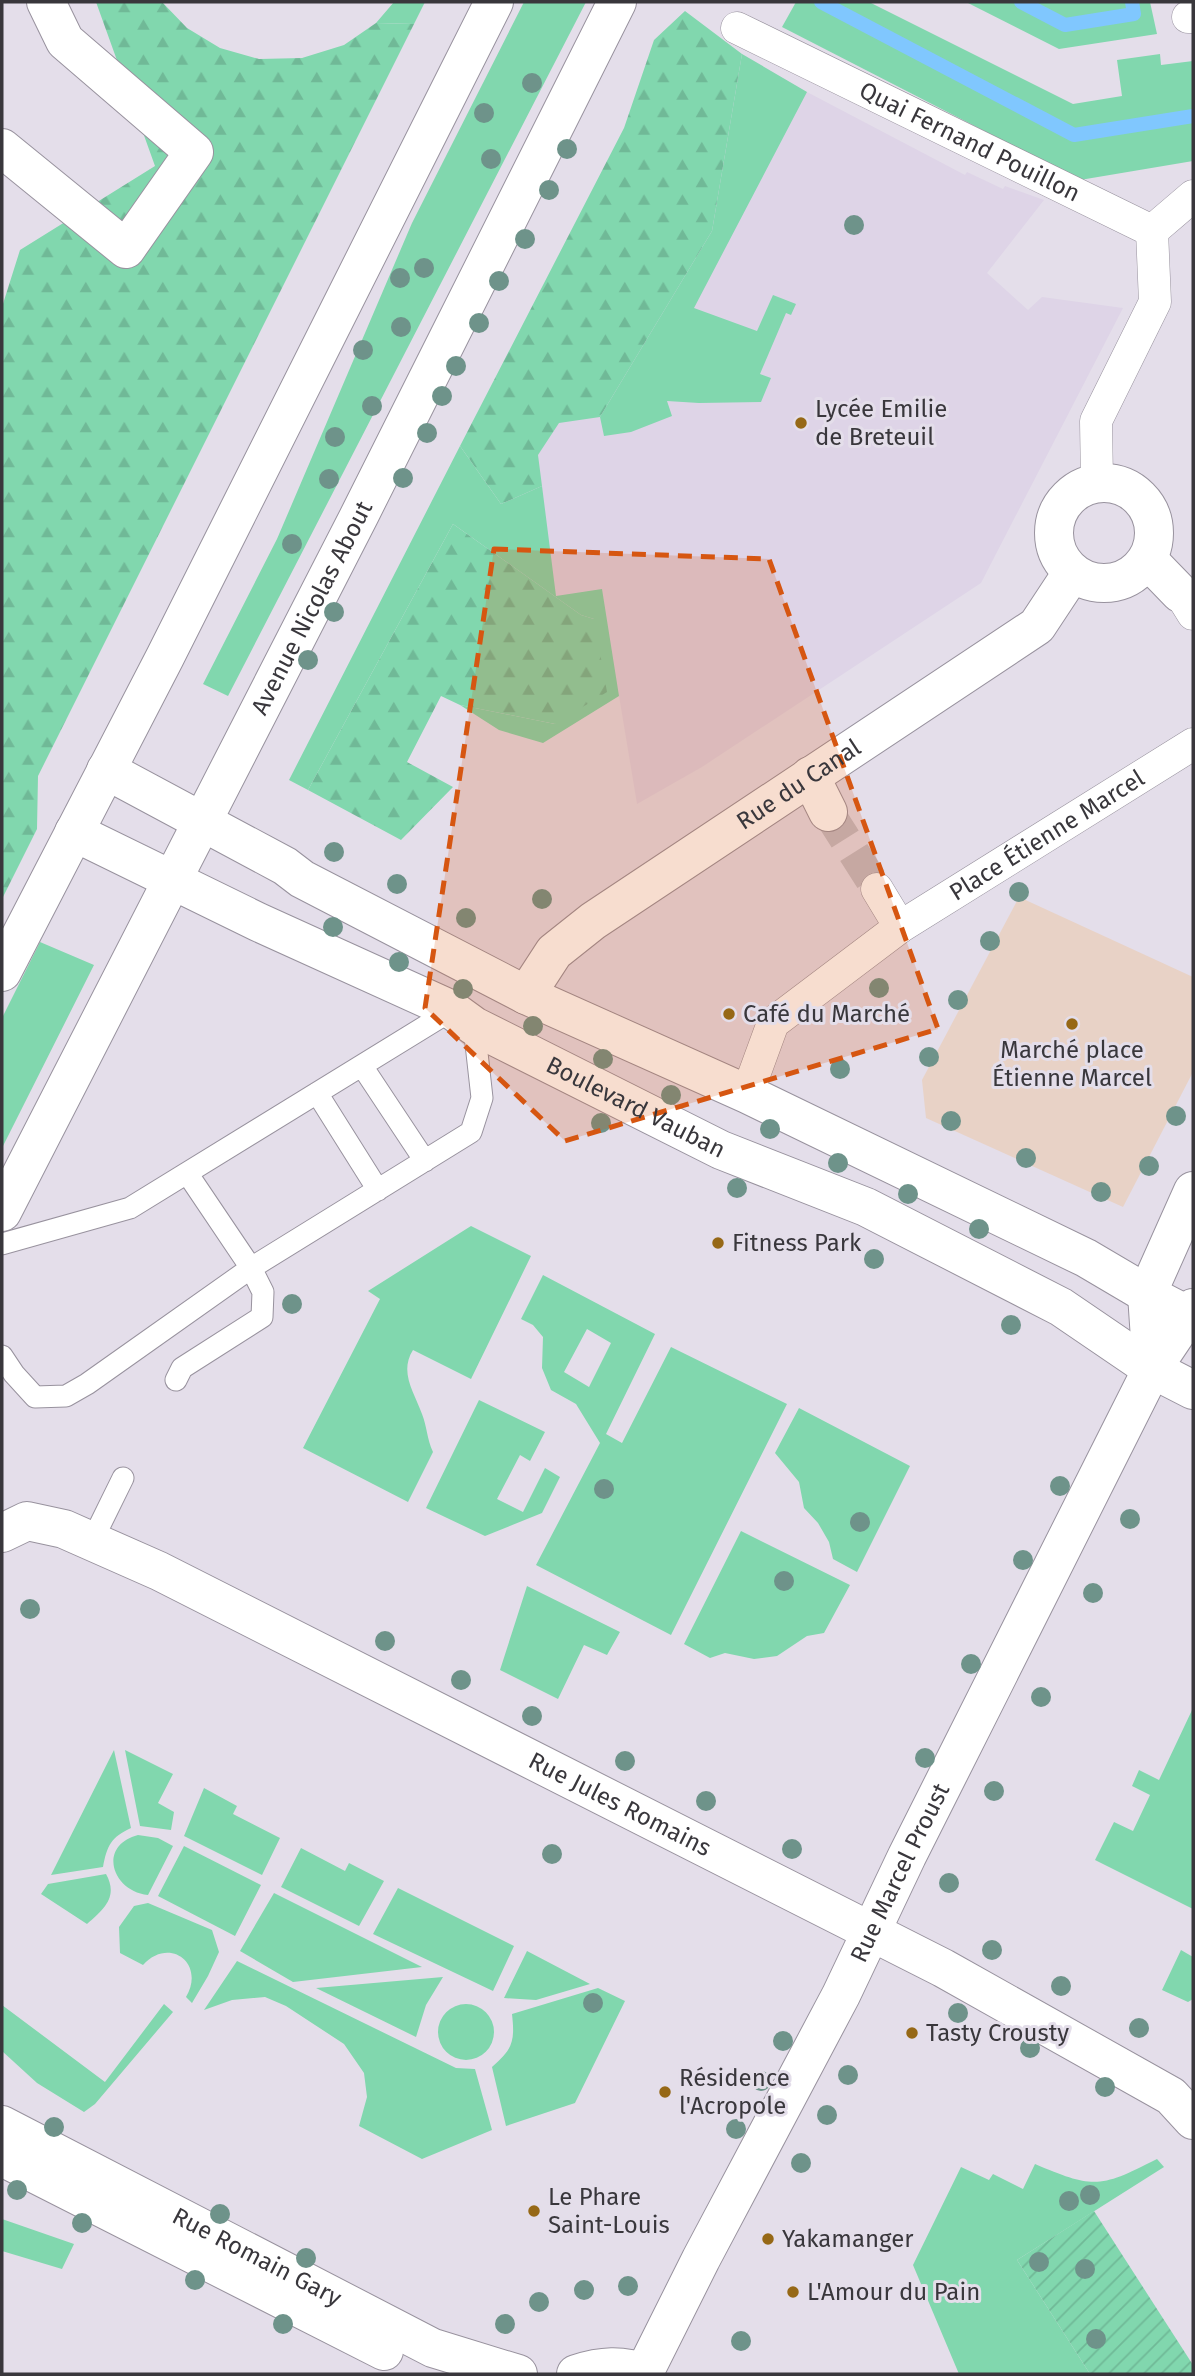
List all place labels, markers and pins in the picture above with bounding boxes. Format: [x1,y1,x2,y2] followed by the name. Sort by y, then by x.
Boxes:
[815,395,947,451] place label: Lycée Emilie de Breteuil
[793,415,809,431] marker: Lycée Emilie de Breteuil
[743,1000,910,1028] place label: Café du Marché
[721,1006,737,1022] marker: Café du Marché
[1064,1016,1080,1032] marker: Marché place Étienne Marcel
[992,1036,1152,1092] place label: Marché place Étienne Marcel
[732,1229,862,1257] place label: Fitness Park
[710,1235,726,1251] marker: Fitness Park
[926,2019,1069,2047] place label: Tasty Crousty
[904,2025,920,2041] marker: Tasty Crousty
[679,2064,790,2120] place label: Résidence l'Acropole
[657,2084,673,2100] marker: Résidence l'Acropole
[548,2183,670,2239] place label: Le Phare Saint-Louis
[526,2203,542,2219] marker: Le Phare Saint-Louis
[782,2225,914,2253] place label: Yakamanger
[760,2231,776,2247] marker: Yakamanger
[807,2278,980,2306] place label: L'Amour du Pain
[785,2284,801,2300] marker: L'Amour du Pain

